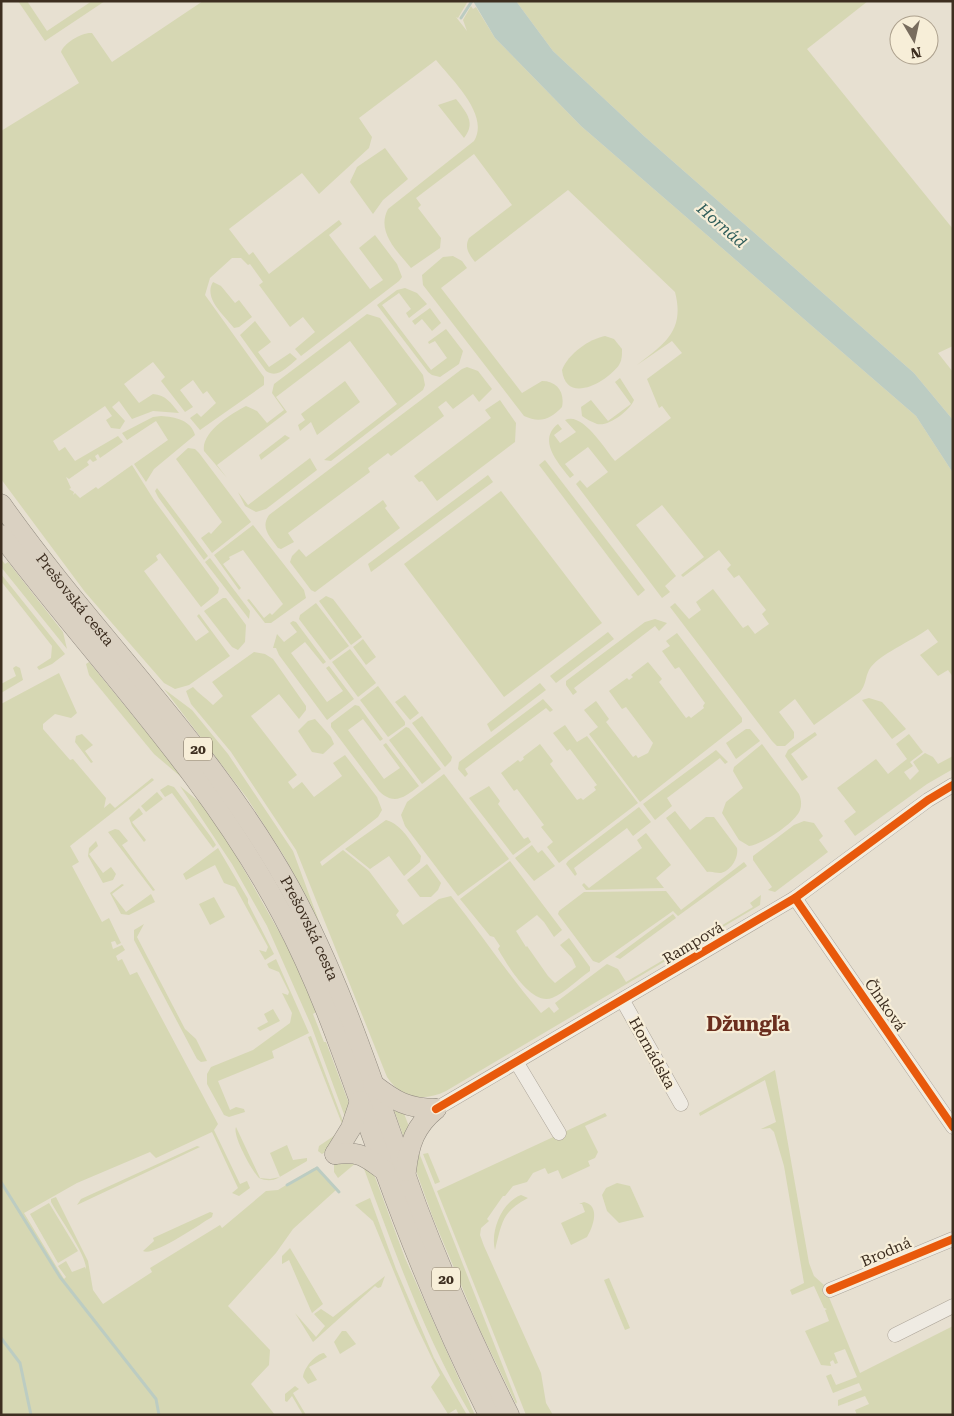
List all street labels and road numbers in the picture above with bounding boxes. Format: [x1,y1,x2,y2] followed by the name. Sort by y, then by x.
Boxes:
[32,550,118,650] street label: Prešovská cesta
[184,738,212,761] road number: 20
[276,873,342,983] street label: Prešovská cesta
[660,918,726,968] street label: Rampová
[861,976,909,1034] street label: Člnková
[625,1014,679,1092] street label: Hornádska
[858,1233,914,1271] street label: Brodná
[432,1268,460,1290] road number: 20

